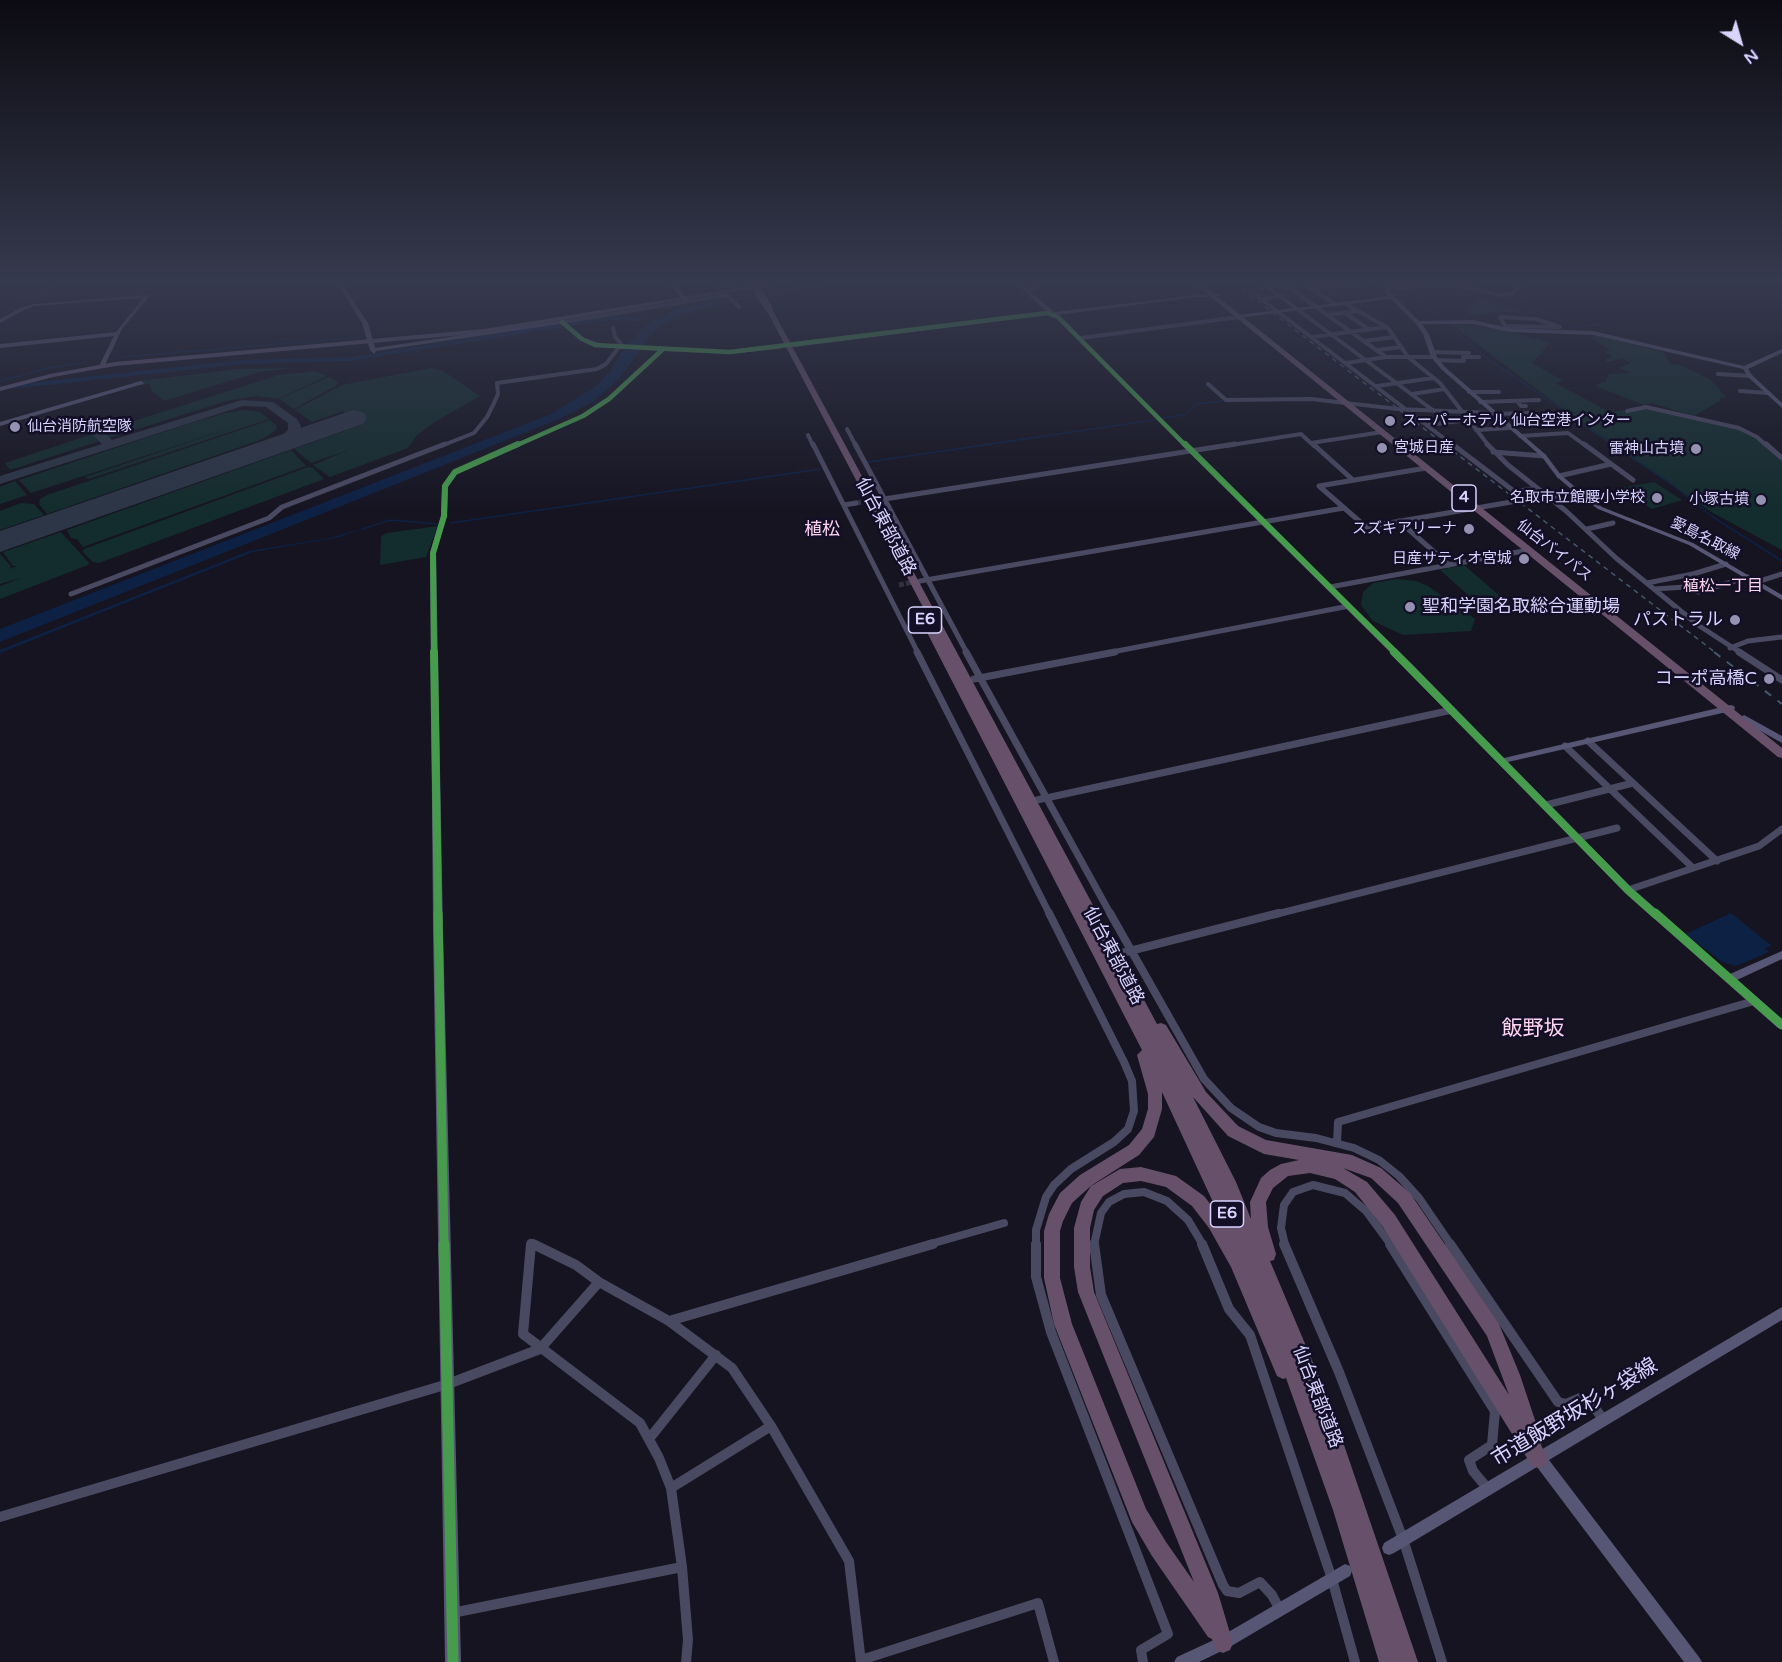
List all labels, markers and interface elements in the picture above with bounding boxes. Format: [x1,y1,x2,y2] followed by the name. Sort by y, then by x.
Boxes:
[1710,12,1770,72] north arrow
[1740,45,1762,68] text: N
[1402,412,1631,430] place label: スーパーホテル 仙台空港インター
[1383,414,1397,428] marker: スーパーホテル 仙台空港インター
[27,418,132,436] place label: 仙台消防航空隊
[8,420,22,434] marker: 仙台消防航空隊
[1394,439,1454,457] place label: 宮城日産
[1609,440,1684,458] place label: 雷神山古墳
[1375,441,1389,455] marker: 宮城日産
[1689,442,1703,456] marker: 雷神山古墳
[850,474,920,580] street label: 仙台東部道路
[1452,485,1476,511] road number: 4
[1510,489,1645,507] place label: 名取市立館腰小学校
[1650,491,1664,505] marker: 名取市立館腰小学校
[1689,491,1749,509] place label: 小塚古墳
[1754,493,1768,507] marker: 小塚古墳
[1668,514,1742,564] street label: 愛島名取線
[1513,516,1595,586] street label: 仙台バイパス
[804,519,840,541] district label: 植松
[1352,520,1457,538] place label: スズキアリーナ
[1462,522,1476,536] marker: スズキアリーナ
[1392,550,1512,568] place label: 日産サティオ宮城
[1517,552,1531,566] marker: 日産サティオ宮城
[1683,577,1763,597] district label: 植松一丁目
[1422,596,1620,618] place label: 聖和学園名取総合運動場
[1403,600,1417,614] marker: 聖和学園名取総合運動場
[908,607,942,633] road number: E6
[1633,609,1723,631] place label: パストラル
[1728,613,1742,627] marker: パストラル
[1654,668,1757,690] place label: コーポ高橋C
[1762,672,1776,686] marker: コーポ高橋C
[1078,903,1148,1009] street label: 仙台東部道路
[1502,1016,1564,1042] district label: 飯野坂
[1210,1201,1244,1227] road number: E6
[1288,1343,1346,1451] street label: 仙台東部道路
[1488,1354,1662,1472] street label: 市道飯野坂杉ヶ袋線

